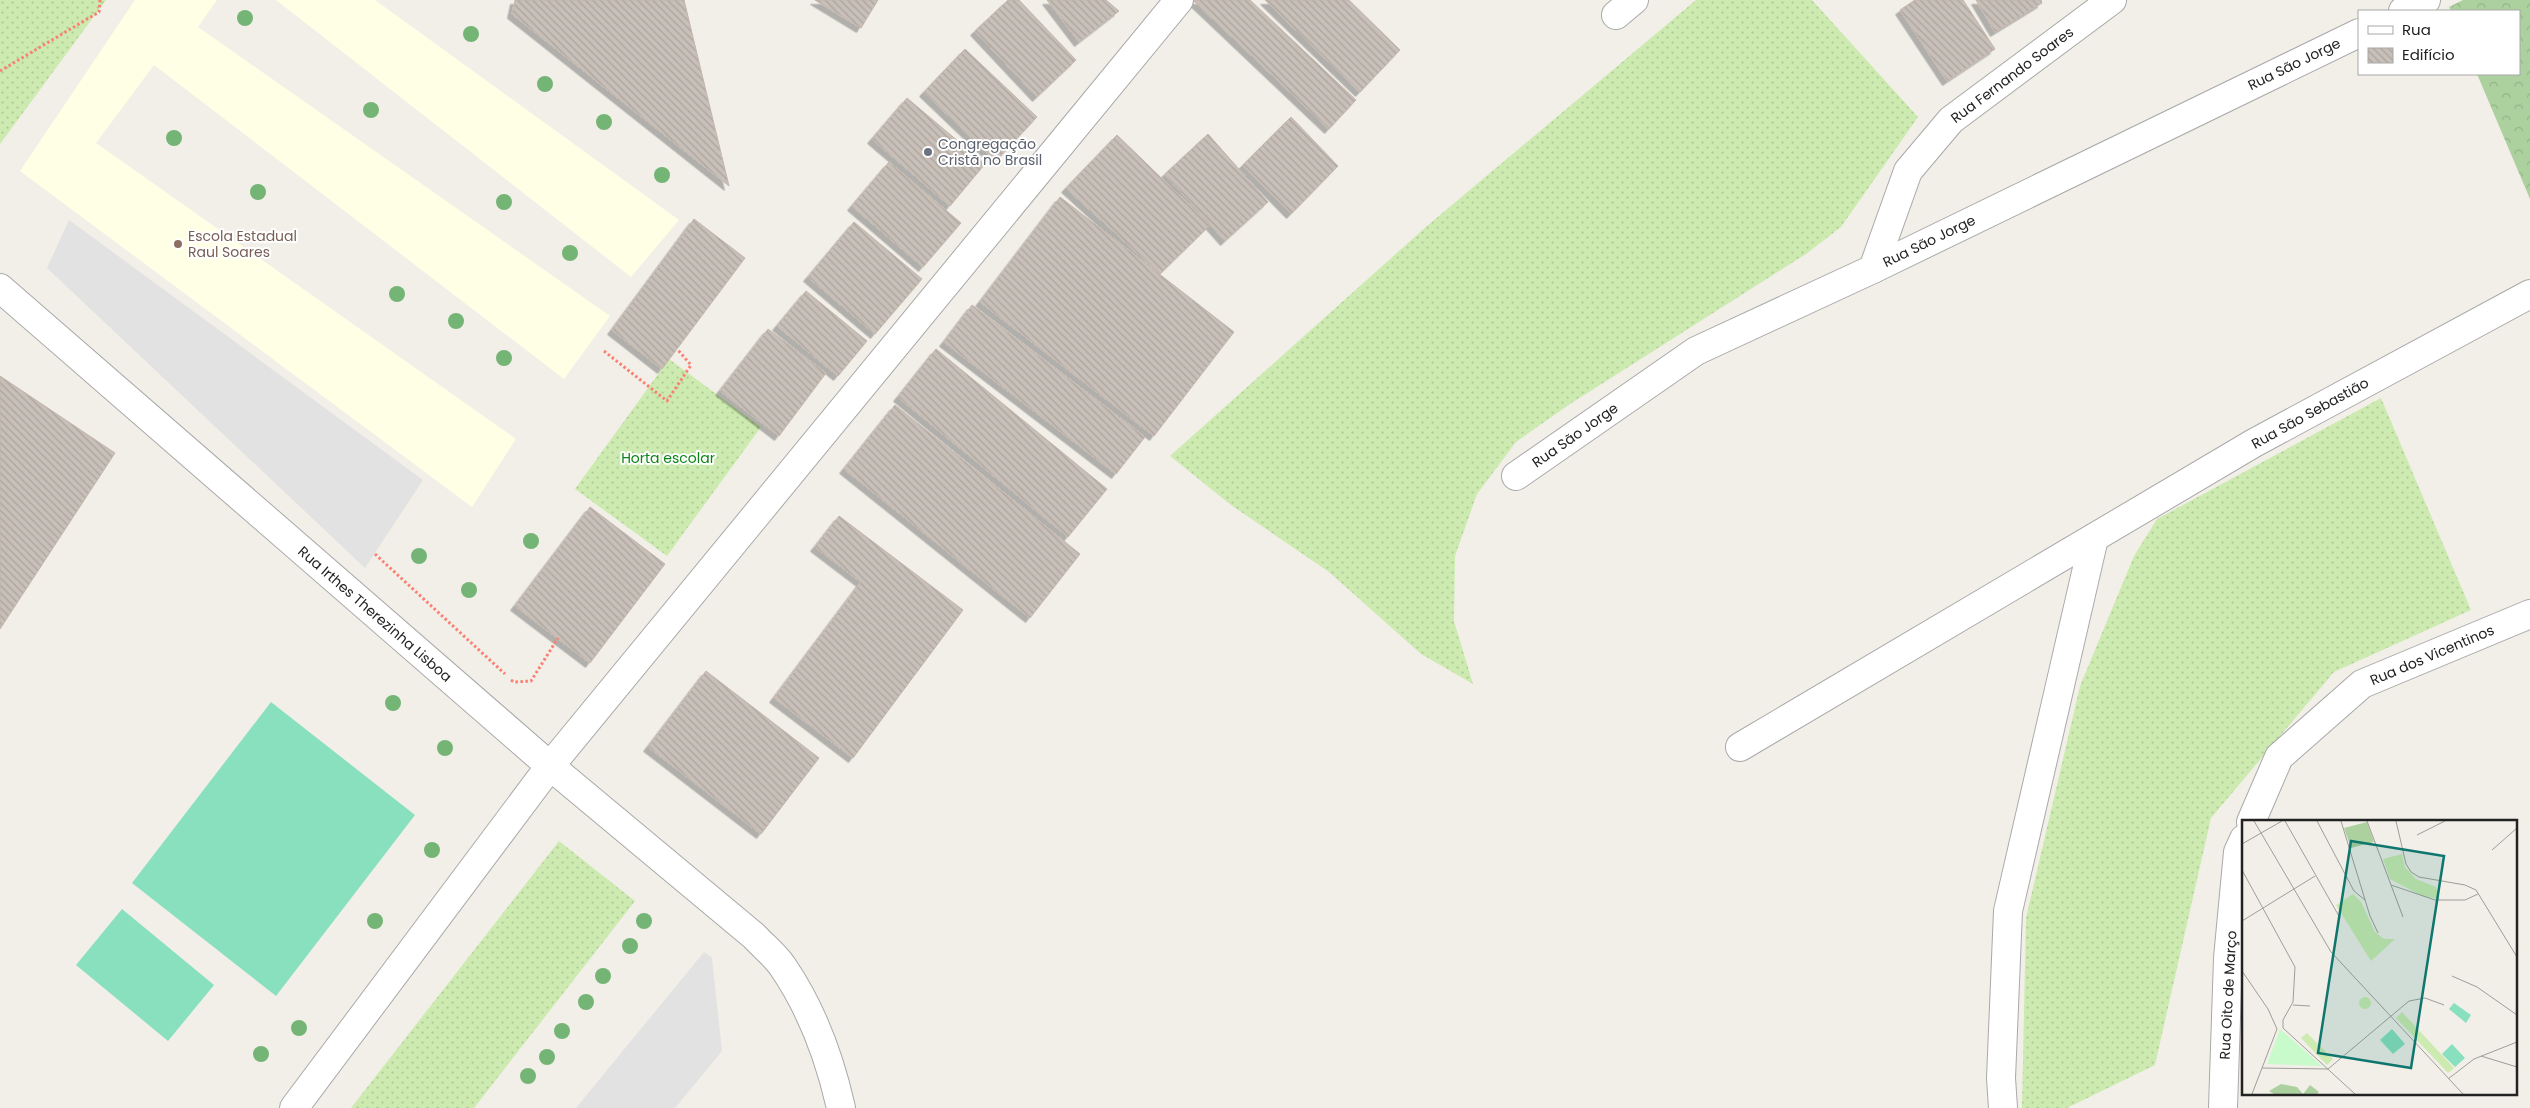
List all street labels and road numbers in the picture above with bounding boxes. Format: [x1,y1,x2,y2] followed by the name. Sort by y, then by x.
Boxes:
[1946,22,2078,128] street label: Rua Fernando Soares
[2244,33,2344,95] street label: Rua São Jorge
[1879,210,1979,272] street label: Rua São Jorge
[2248,372,2372,454] street label: Rua São Sebastião
[1528,398,1622,472] street label: Rua São Jorge
[294,542,456,686] street label: Rua Irthes Therezinha Lisboa
[2367,620,2497,690] street label: Rua dos Vicentinos
[2215,930,2241,1060] street label: Rua Oito de Março

